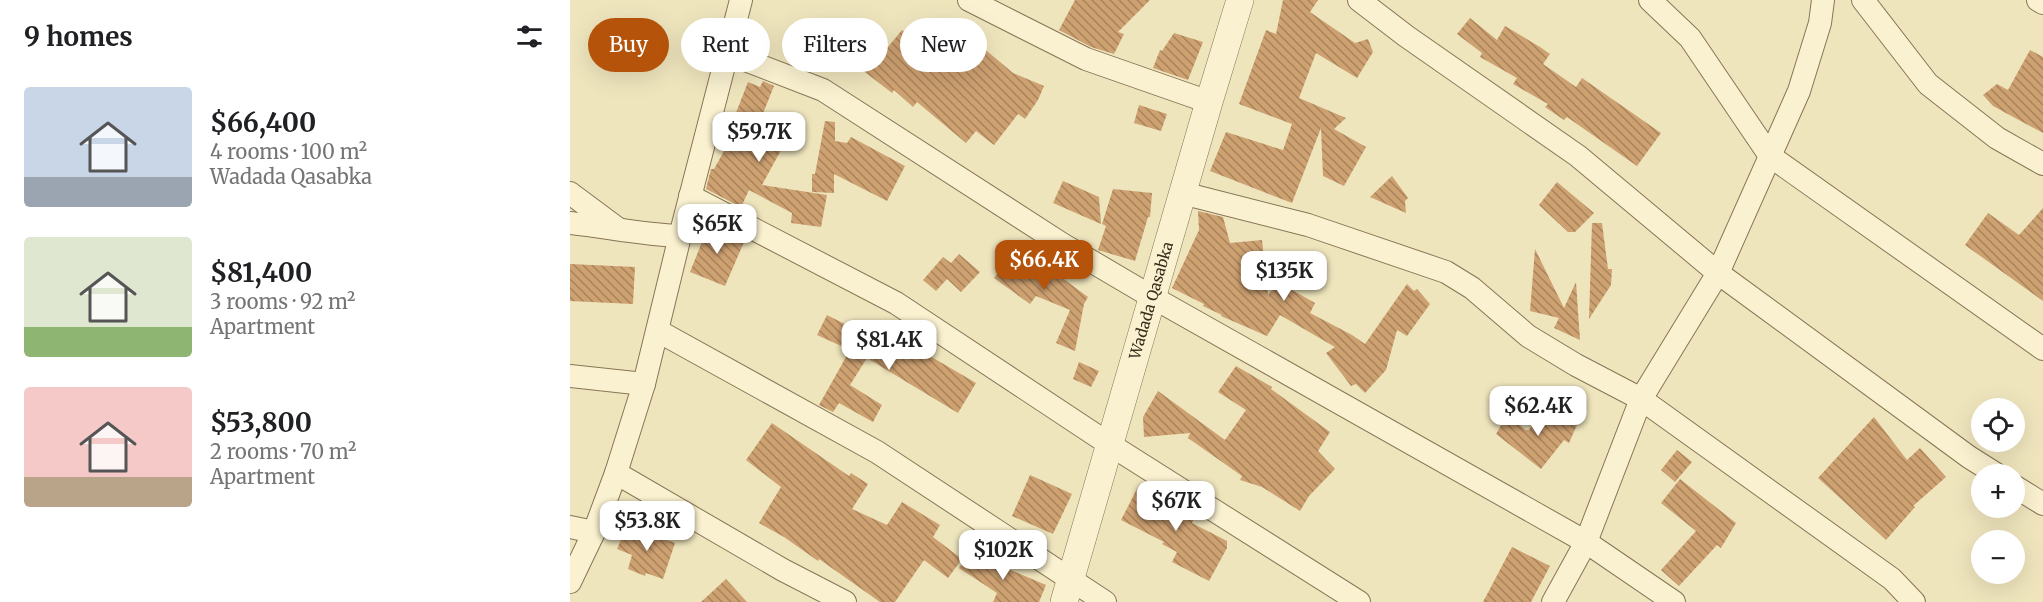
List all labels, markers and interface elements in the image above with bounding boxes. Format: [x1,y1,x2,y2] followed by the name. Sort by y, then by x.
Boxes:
[588,18,669,72] chip: Buy
[681,18,770,72] chip: Rent
[782,18,888,72] chip: Filters
[900,18,987,72] chip: New
[24,20,133,53] text: 9 homes
[513,20,546,53] icon: filters
[210,106,316,139] text: $66,400
[72,111,144,183] icon: home
[710,112,808,163] pin: $59.7K
[726,119,792,144] text: $59.7K
[210,139,367,164] text: 4 rooms · 100 m²
[210,164,372,189] text: Wadada Qasabka
[681,204,753,255] pin: $65K
[692,211,742,236] text: $65K
[1125,239,1177,362] street label: Wadada Qasabka
[995,240,1093,291] pin: $66.4K
[1009,247,1079,272] text: $66.4K
[1242,251,1326,302] pin: $135K
[210,256,312,289] text: $81,400
[1255,258,1313,283] text: $135K
[72,261,144,333] icon: home
[210,289,356,314] text: 3 rooms · 92 m²
[210,314,315,339] text: Apartment
[840,320,938,371] pin: $81.4K
[856,327,922,352] text: $81.4K
[1489,386,1587,437] pin: $62.4K
[1503,393,1573,418] text: $62.4K
[1971,398,2025,584] map controls
[1971,398,2025,452] button: locate
[210,406,312,439] text: $53,800
[72,411,144,483] icon: home
[210,439,356,464] text: 2 rooms · 70 m²
[210,464,315,489] text: Apartment
[1971,464,2025,518] button: +
[1140,481,1212,532] pin: $67K
[1151,488,1201,513] text: $67K
[598,501,696,552] pin: $53.8K
[614,508,680,533] text: $53.8K
[961,530,1045,581] pin: $102K
[1971,530,2025,584] button: −
[973,537,1033,562] text: $102K

